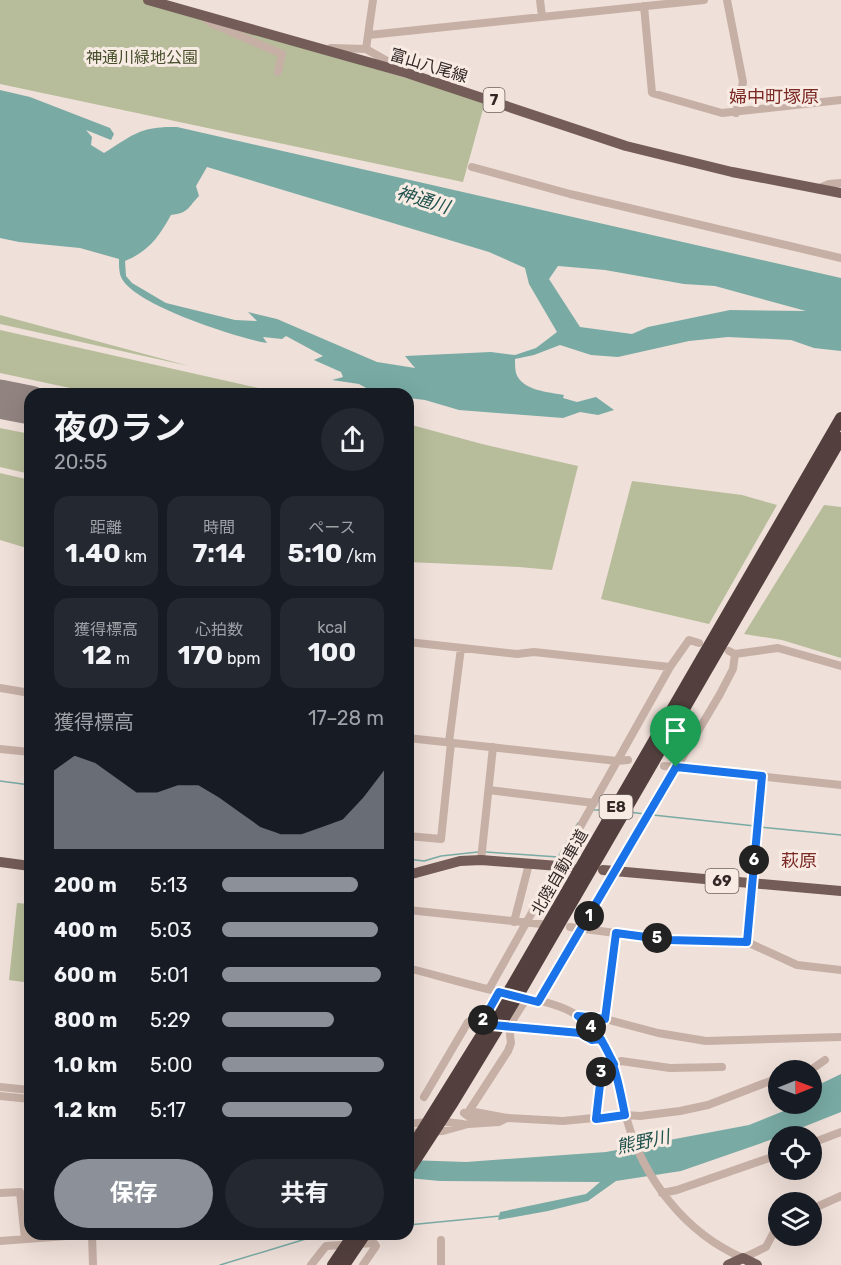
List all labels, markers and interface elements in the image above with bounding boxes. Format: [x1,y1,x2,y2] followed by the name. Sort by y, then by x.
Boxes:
[388,45,470,86] street label: 富山八尾線
[86,48,198,67] park label: 神通川緑地公園
[729,86,819,108] district label: 婦中町塚原
[484,88,504,112] road number: 7
[394,182,454,219] water label: 神通川
[54,408,186,447] text: 夜のラン
[321,408,384,471] button: share
[54,450,107,474] text: 20:55
[90,518,122,537] text: 距離
[203,518,235,537] text: 時間
[308,518,356,537] text: ペース
[65,538,121,569] text: 1.40
[192,538,246,569] text: 7:14
[287,538,342,569] text: 5:10
[121,547,147,566] text: km
[342,547,377,566] text: /km
[317,618,347,637] text: kcal
[74,620,138,639] text: 獲得標高
[195,620,243,639] text: 心拍数
[308,637,356,668] text: 100
[82,640,112,671] text: 12
[178,640,223,671] text: 170
[112,649,130,668] text: m
[223,649,260,668] text: bpm
[650,705,701,767] pin
[308,706,384,730] text: 17–28 m
[54,710,134,734] text: 獲得標高
[659,714,692,747] icon: arrive
[600,795,632,819] road number: E8
[527,826,592,919] street label: 北陸自動車道
[739,845,769,875] pin: 6
[749,850,759,869] text: 6
[781,850,817,872] district label: 萩原
[706,869,738,893] road number: 69
[54,873,117,897] text: 200 m
[150,873,188,897] text: 5:13
[574,901,604,931] pin: 1
[585,906,593,925] text: 1
[54,918,117,942] text: 400 m
[150,918,192,942] text: 5:03
[642,923,672,953] pin: 5
[652,928,662,947] text: 5
[54,963,117,987] text: 600 m
[150,963,188,987] text: 5:01
[468,1005,498,1035] pin: 2
[54,1008,117,1032] text: 800 m
[150,1008,191,1032] text: 5:29
[478,1010,488,1029] text: 2
[576,1012,606,1042] pin: 4
[586,1017,596,1036] text: 4
[54,1053,117,1077] text: 1.0 km
[150,1053,192,1077] text: 5:00
[586,1057,616,1087] pin: 3
[768,1060,822,1114] north arrow
[768,1060,822,1246] map controls
[596,1062,606,1081] text: 3
[54,1098,117,1122] text: 1.2 km
[150,1098,186,1122] text: 5:17
[614,1125,674,1158] water label: 熊野川
[768,1126,822,1180] button: locate
[54,1159,213,1228] button: 保存
[225,1159,384,1228] button: 共有
[768,1192,822,1246] button: layers

